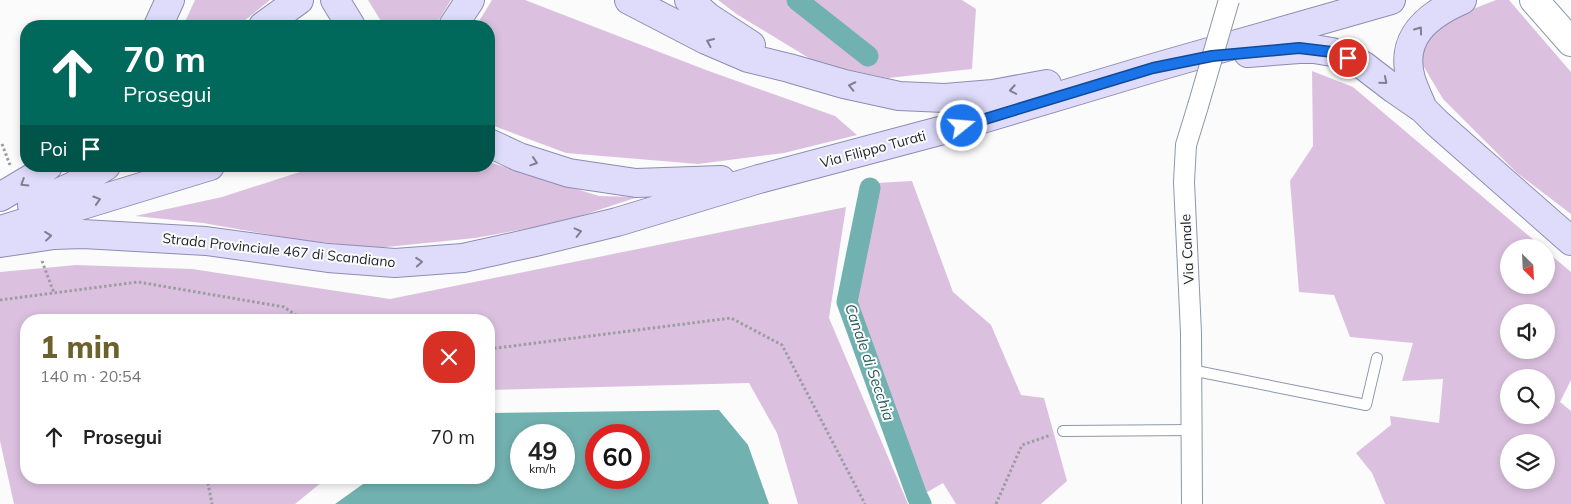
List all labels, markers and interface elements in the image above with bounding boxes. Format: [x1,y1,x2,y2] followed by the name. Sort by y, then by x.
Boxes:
[1413,26,1422,36] one-way arrow
[123,37,206,81] text: 70 m
[706,37,715,48] one-way arrow
[1327,37,1369,79] pin
[40,40,105,105] icon: ahead
[1334,44,1362,72] icon: arrive
[1378,76,1387,84] one-way arrow
[123,80,212,108] text: Prosegui
[847,81,856,91] one-way arrow
[1008,85,1017,95] one-way arrow
[935,99,987,151] position arrow
[818,126,928,172] street label: Via Filippo Turati
[77,135,105,163] icon: arrive
[40,137,67,161] text: Poi
[529,156,537,166] one-way arrow
[21,177,30,186] one-way arrow
[92,196,100,206] one-way arrow
[1176,213,1198,285] street label: Via Canale
[574,227,582,237] one-way arrow
[162,229,396,271] street label: Strada Provinciale 467 di Scandiano
[45,231,53,242] one-way arrow
[1500,239,1555,294] north arrow
[1500,239,1555,489] map controls
[415,256,423,267] one-way arrow
[841,301,899,423] water label: Canale di Secchia
[1500,304,1555,359] button: sound
[40,328,120,366] text: 1 min
[423,331,475,383] button: close
[40,366,141,386] text: 140 m · 20:54
[1500,369,1555,424] button: search
[40,423,68,451] icon: ahead
[585,424,650,489] speed limit sign: 60
[83,425,162,449] text: Prosegui
[431,425,475,449] text: 70 m
[1500,434,1555,489] button: layers
[527,435,558,466] text: 49
[529,461,556,476] text: km/h

